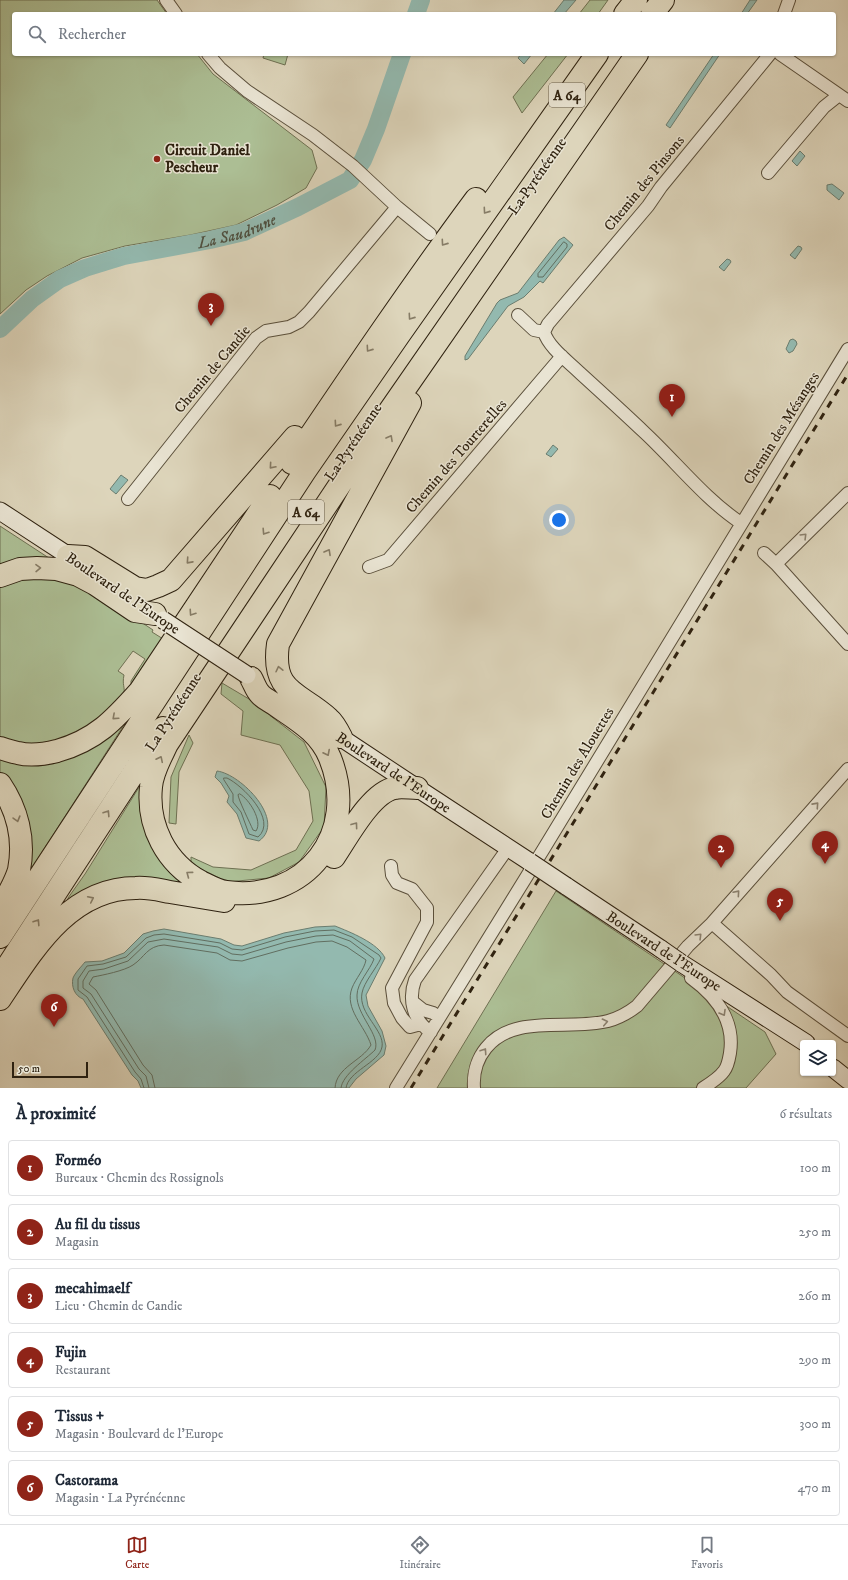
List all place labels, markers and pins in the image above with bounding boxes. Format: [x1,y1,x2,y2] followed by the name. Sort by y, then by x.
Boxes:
[165,141,250,177] place label: Circuit Daniel Pescheur
[152,154,162,164] marker: Circuit Daniel Pescheur
[198,293,224,326] pin: 3
[659,384,685,417] pin: 1
[812,831,838,864] pin: 4
[708,835,734,868] pin: 2
[767,888,793,921] pin: 5
[41,994,67,1027] pin: 6

